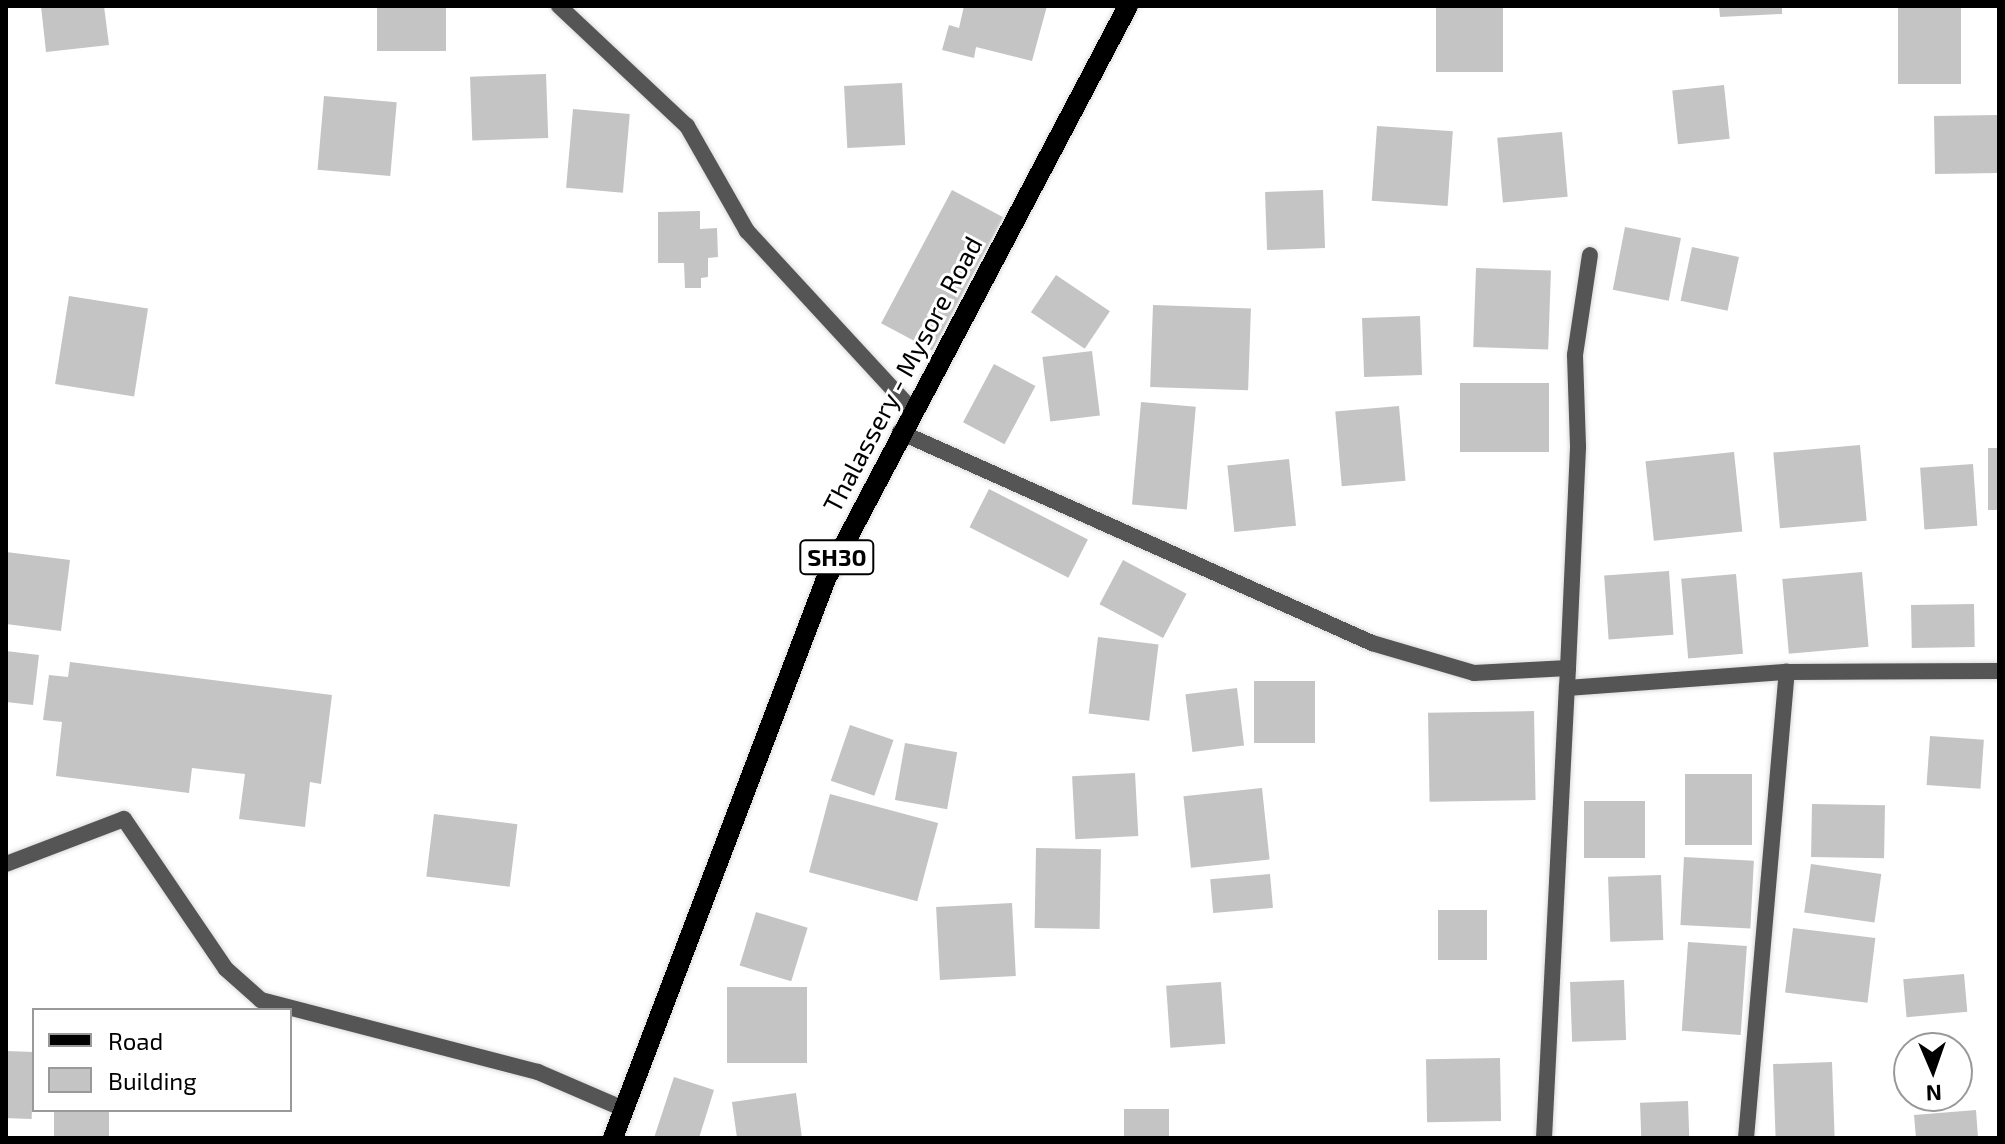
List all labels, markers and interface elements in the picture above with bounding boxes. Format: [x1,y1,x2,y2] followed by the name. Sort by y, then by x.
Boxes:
[816,230,988,518] street label: Thalassery - Mysore Road
[799,537,875,577] road number: SH30
[32,1008,292,1112] legend
[108,1026,163,1055] text: Road
[1893,1032,1973,1112] north arrow
[108,1066,197,1095] text: Building
[1925,1081,1942,1107] text: N

